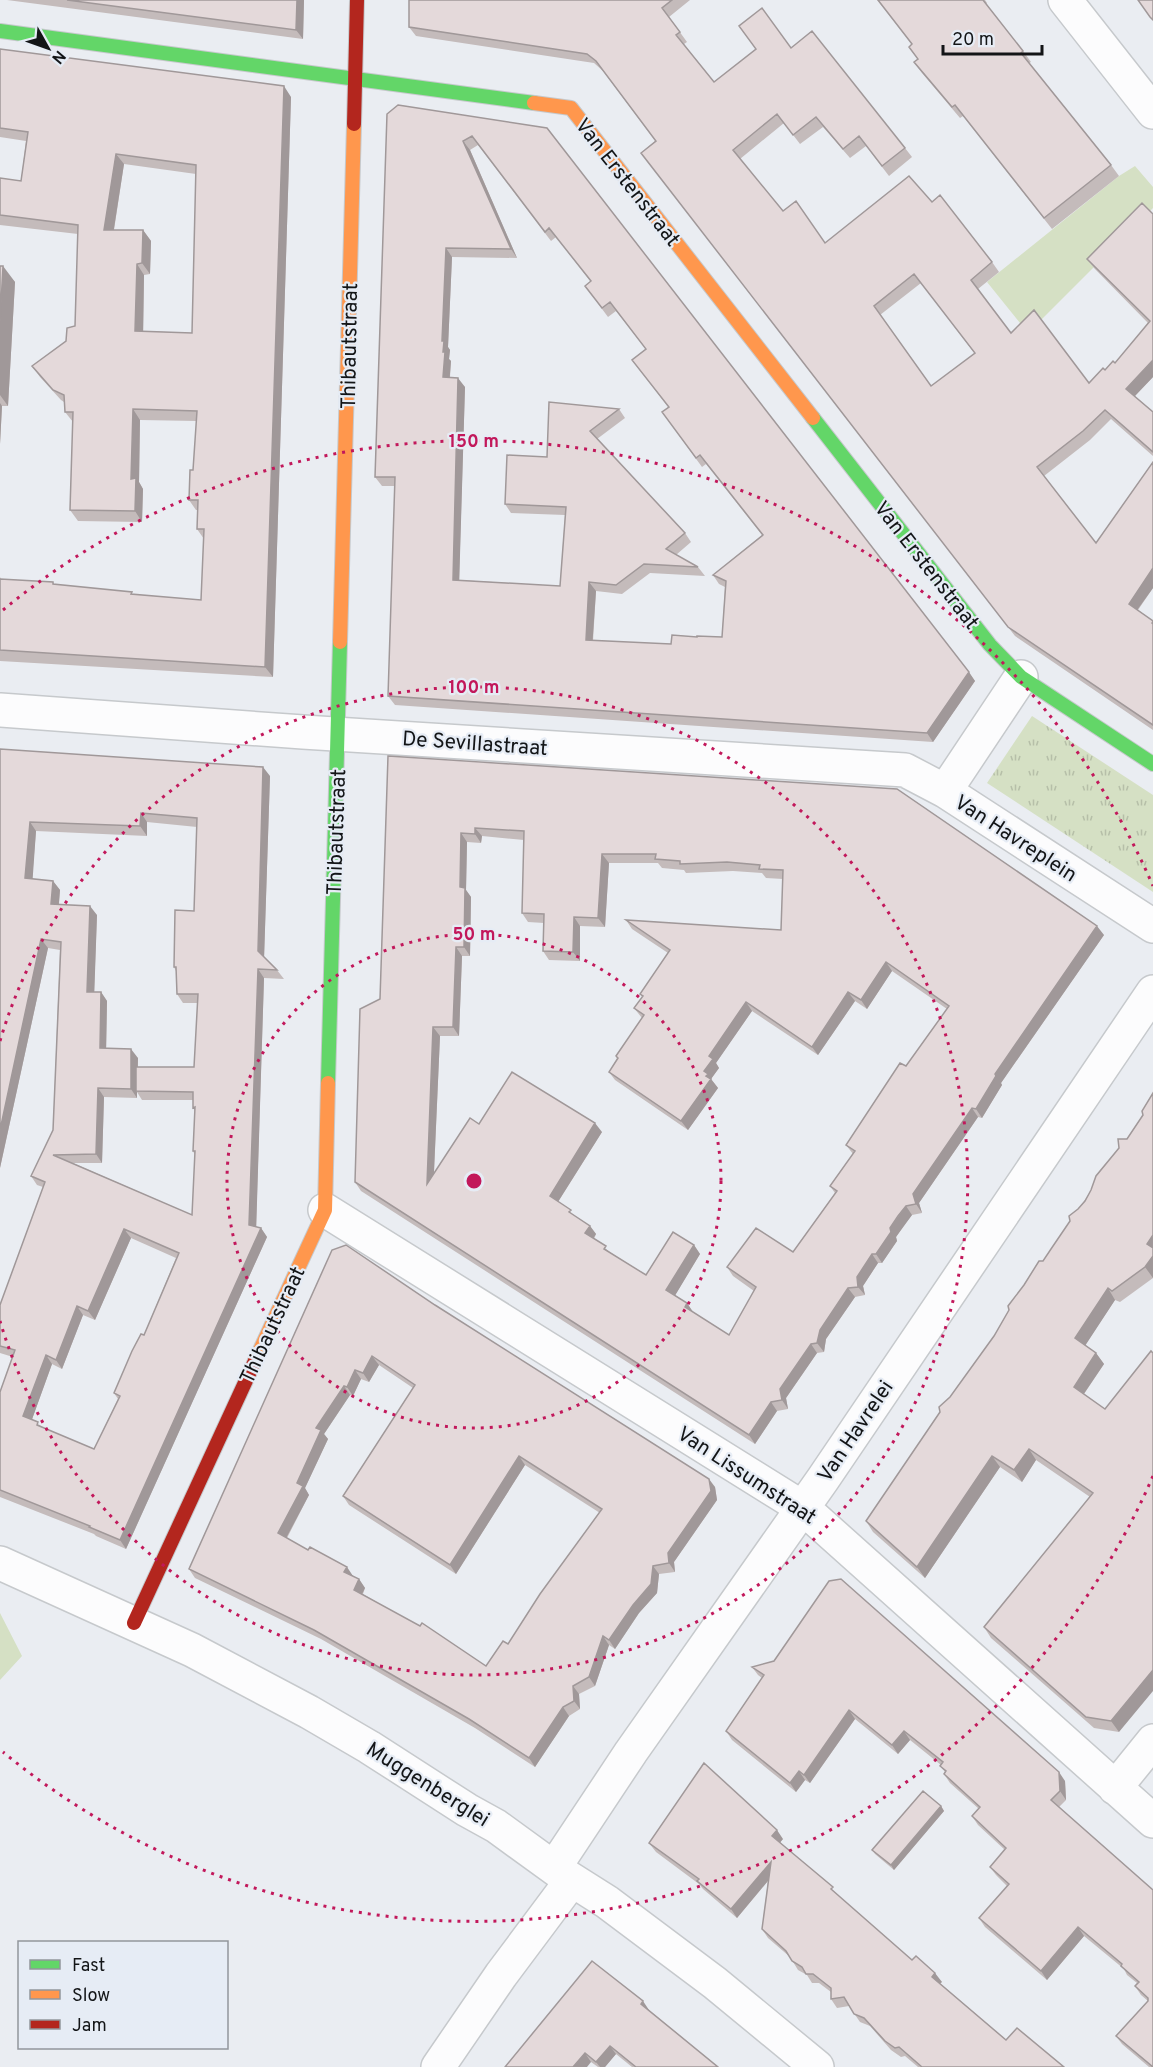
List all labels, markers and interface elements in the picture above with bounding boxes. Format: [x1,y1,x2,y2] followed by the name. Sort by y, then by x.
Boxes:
[18,18,78,78] north arrow
[943,18,1042,56] scale bar
[952,29,994,52] text: 20 m
[47,46,69,67] text: N
[568,113,685,253] street label: Van Erstenstraat
[336,283,365,409] street label: Thibautstraat
[449,431,499,454] text: 150 m
[867,496,984,636] street label: Van Erstenstraat
[448,677,500,700] text: 100 m
[401,726,549,763] street label: De Sevillastraat
[322,768,353,896] street label: Thibautstraat
[949,789,1082,889] street label: Van Havreplein
[452,924,496,947] text: 50 m
[464,1171,484,1191] centre of rings
[234,1263,312,1389] street label: Thibautstraat
[812,1376,900,1488] street label: Van Havrelei
[671,1421,821,1531] street label: Van Lissumstraat
[360,1737,494,1834] street label: Muggenberglei
[18,1941,228,2049] legend
[72,1955,105,1978] text: Fast
[72,1985,110,2008] text: Slow
[72,2015,107,2038] text: Jam

